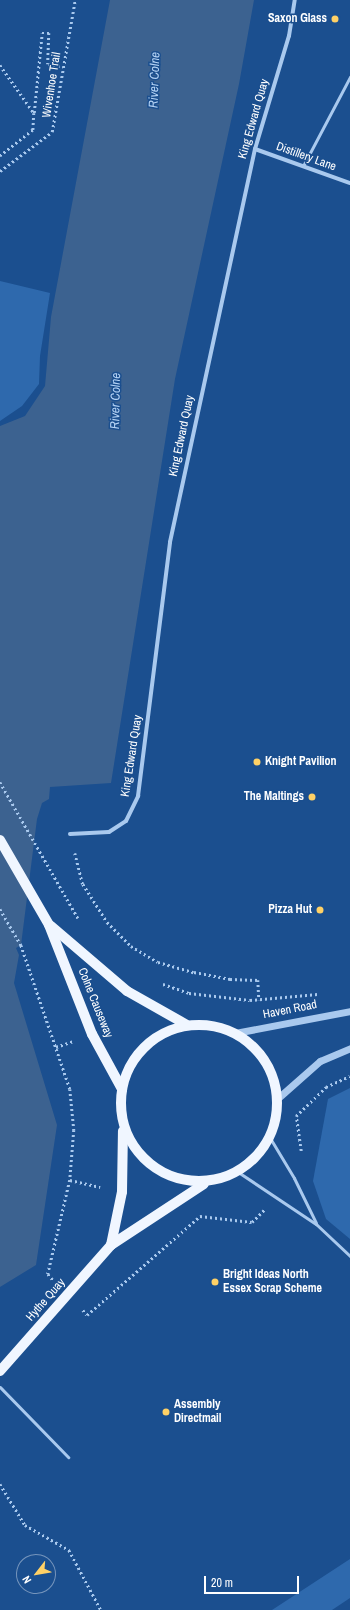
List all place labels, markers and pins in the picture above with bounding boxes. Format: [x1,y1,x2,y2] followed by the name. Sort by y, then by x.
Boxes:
[268,12,327,26] place label: Saxon Glass
[330,14,340,24] marker: Saxon Glass
[265,755,337,769] place label: Knight Pavilion
[252,757,262,767] marker: Knight Pavilion
[244,790,304,804] place label: The Maltings
[307,792,317,802] marker: The Maltings
[268,903,312,917] place label: Pizza Hut
[315,905,325,915] marker: Pizza Hut
[223,1268,322,1296] place label: Bright Ideas North Essex Scrap Scheme
[210,1277,220,1287] marker: Bright Ideas North Essex Scrap Scheme
[174,1398,222,1426] place label: Assembly Directmail
[161,1407,171,1417] marker: Assembly Directmail

